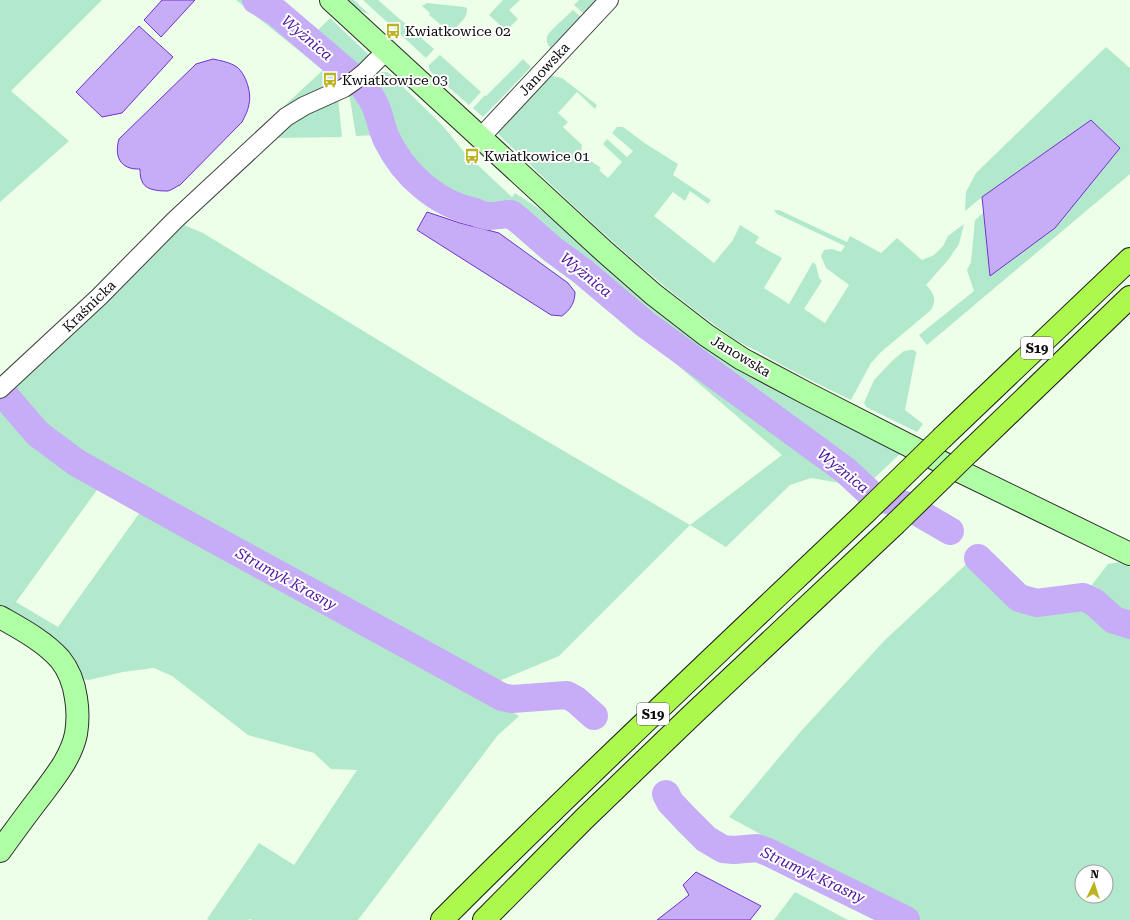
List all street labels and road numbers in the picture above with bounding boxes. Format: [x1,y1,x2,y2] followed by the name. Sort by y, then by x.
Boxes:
[515,39,573,99] street label: Janowska
[59,277,119,335] street label: Kraśnicka
[708,332,774,380] street label: Janowska
[1021,337,1053,359] road number: S19
[637,703,669,725] road number: S19

